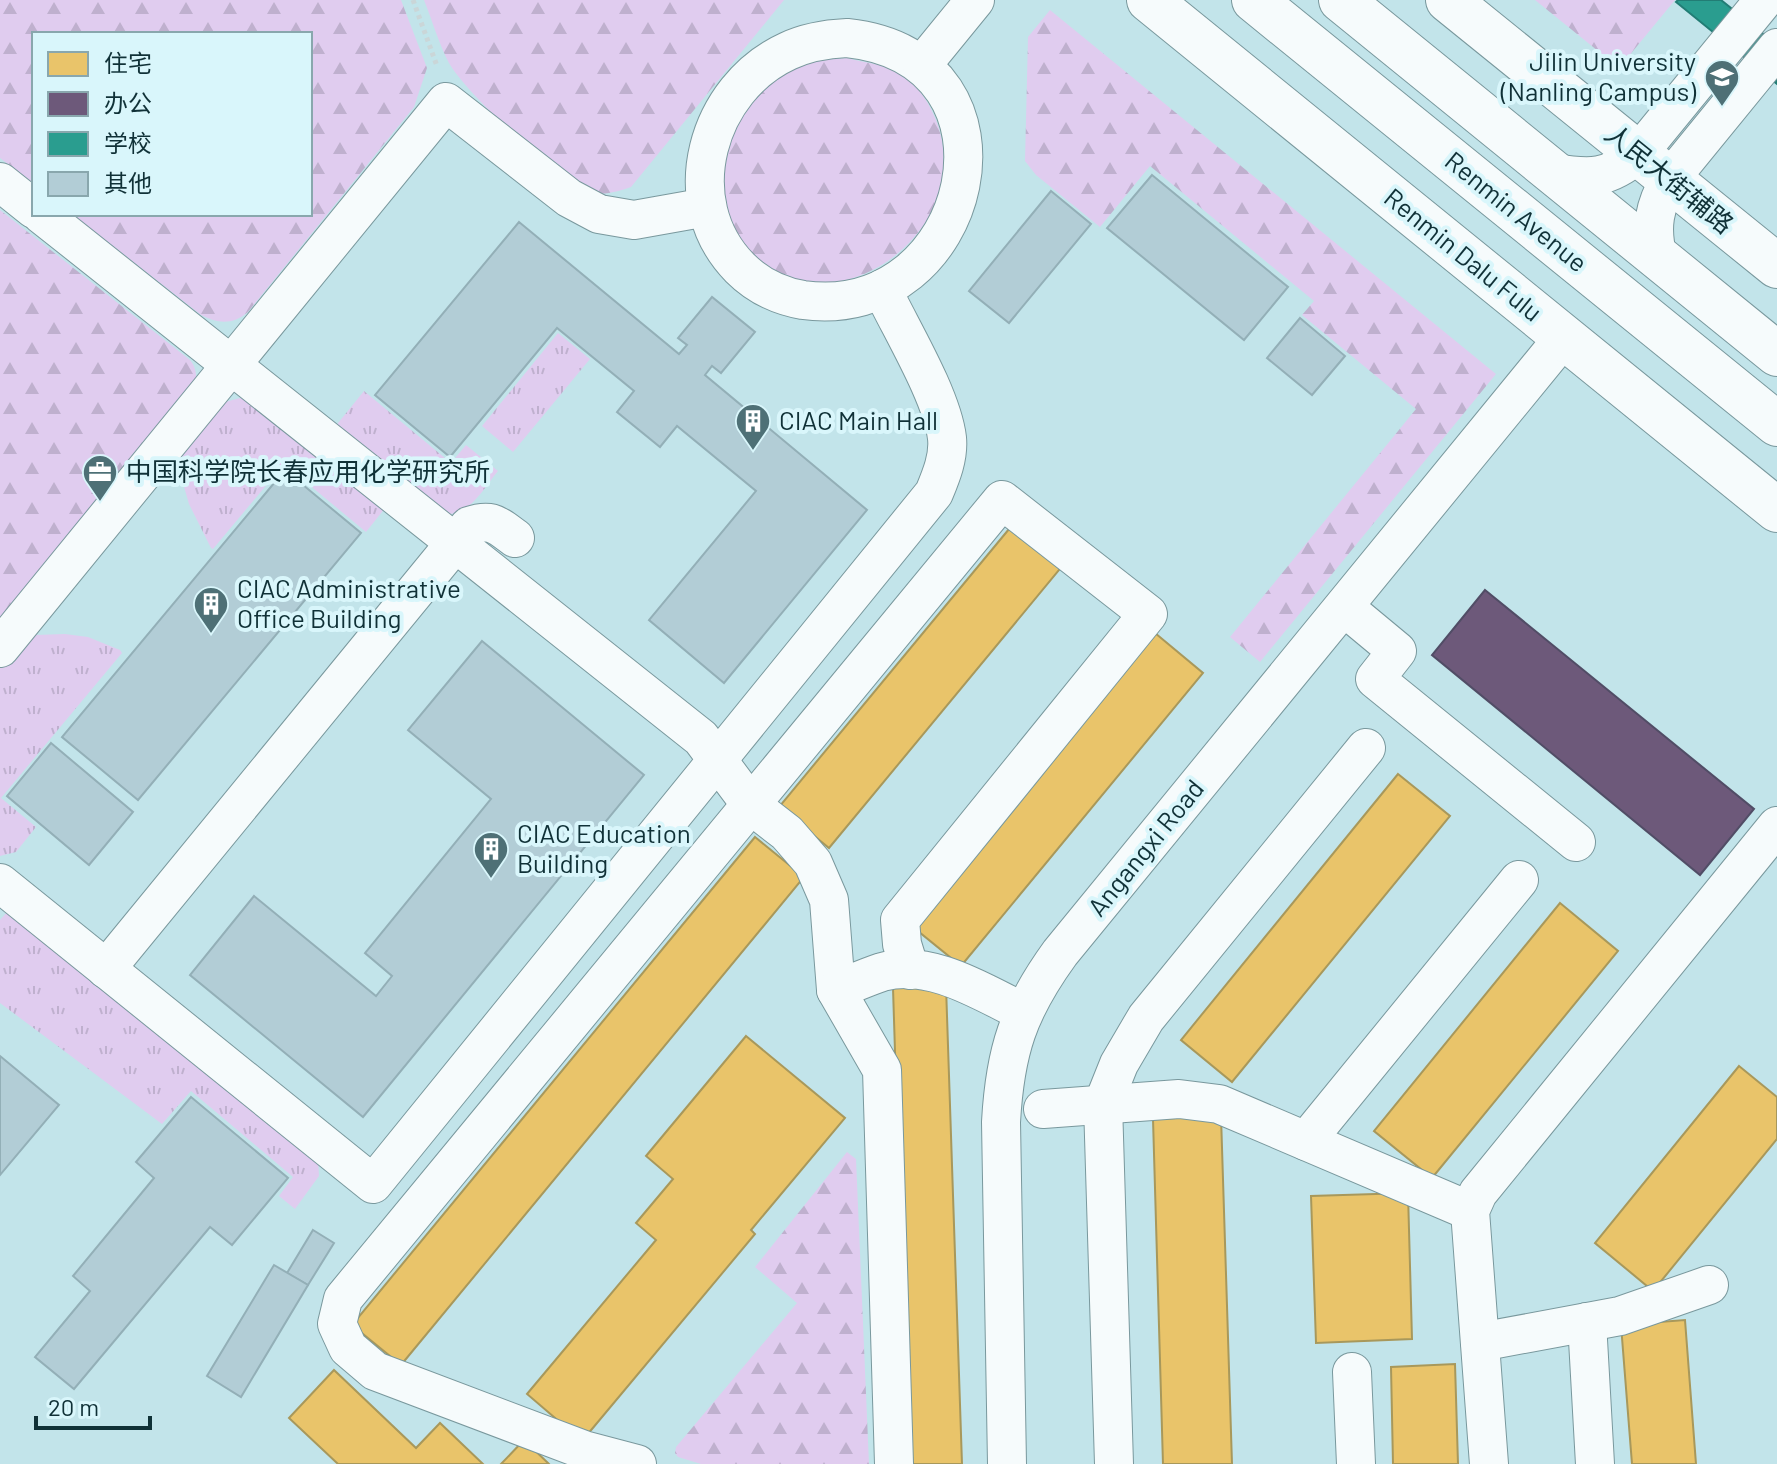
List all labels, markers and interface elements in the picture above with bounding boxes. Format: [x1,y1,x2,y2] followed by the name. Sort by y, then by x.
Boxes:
[32,32,312,216] legend
[1500,45,1696,106] place label: Jilin University (Nanling Campus)
[104,48,152,77] text: 住宅
[1703,58,1741,108] school or university icon: Jilin University (Nanling Campus)
[104,88,152,117] text: 办公
[1600,117,1740,239] street label: 人民大街辅路
[104,128,152,157] text: 学校
[1440,144,1594,278] street label: Renmin Avenue
[104,168,152,197] text: 其他
[1379,181,1549,327] street label: Renmin Dalu Fulu
[734,402,772,452] building icon: CIAC Main Hall
[779,404,938,435] place label: CIAC Main Hall
[81,453,119,503] office icon: 中国科学院长春应用化学研究所
[126,455,490,486] place label: 中国科学院长春应用化学研究所
[237,572,461,633] place label: CIAC Administrative Office Building
[192,585,230,635] building icon: CIAC Administrative Office Building
[1080,773,1209,922] street label: Angangxi Road
[517,817,691,878] place label: CIAC Education Building
[472,830,510,880] building icon: CIAC Education Building
[36,1380,150,1430] scale bar
[48,1392,99,1421] text: 20 m

